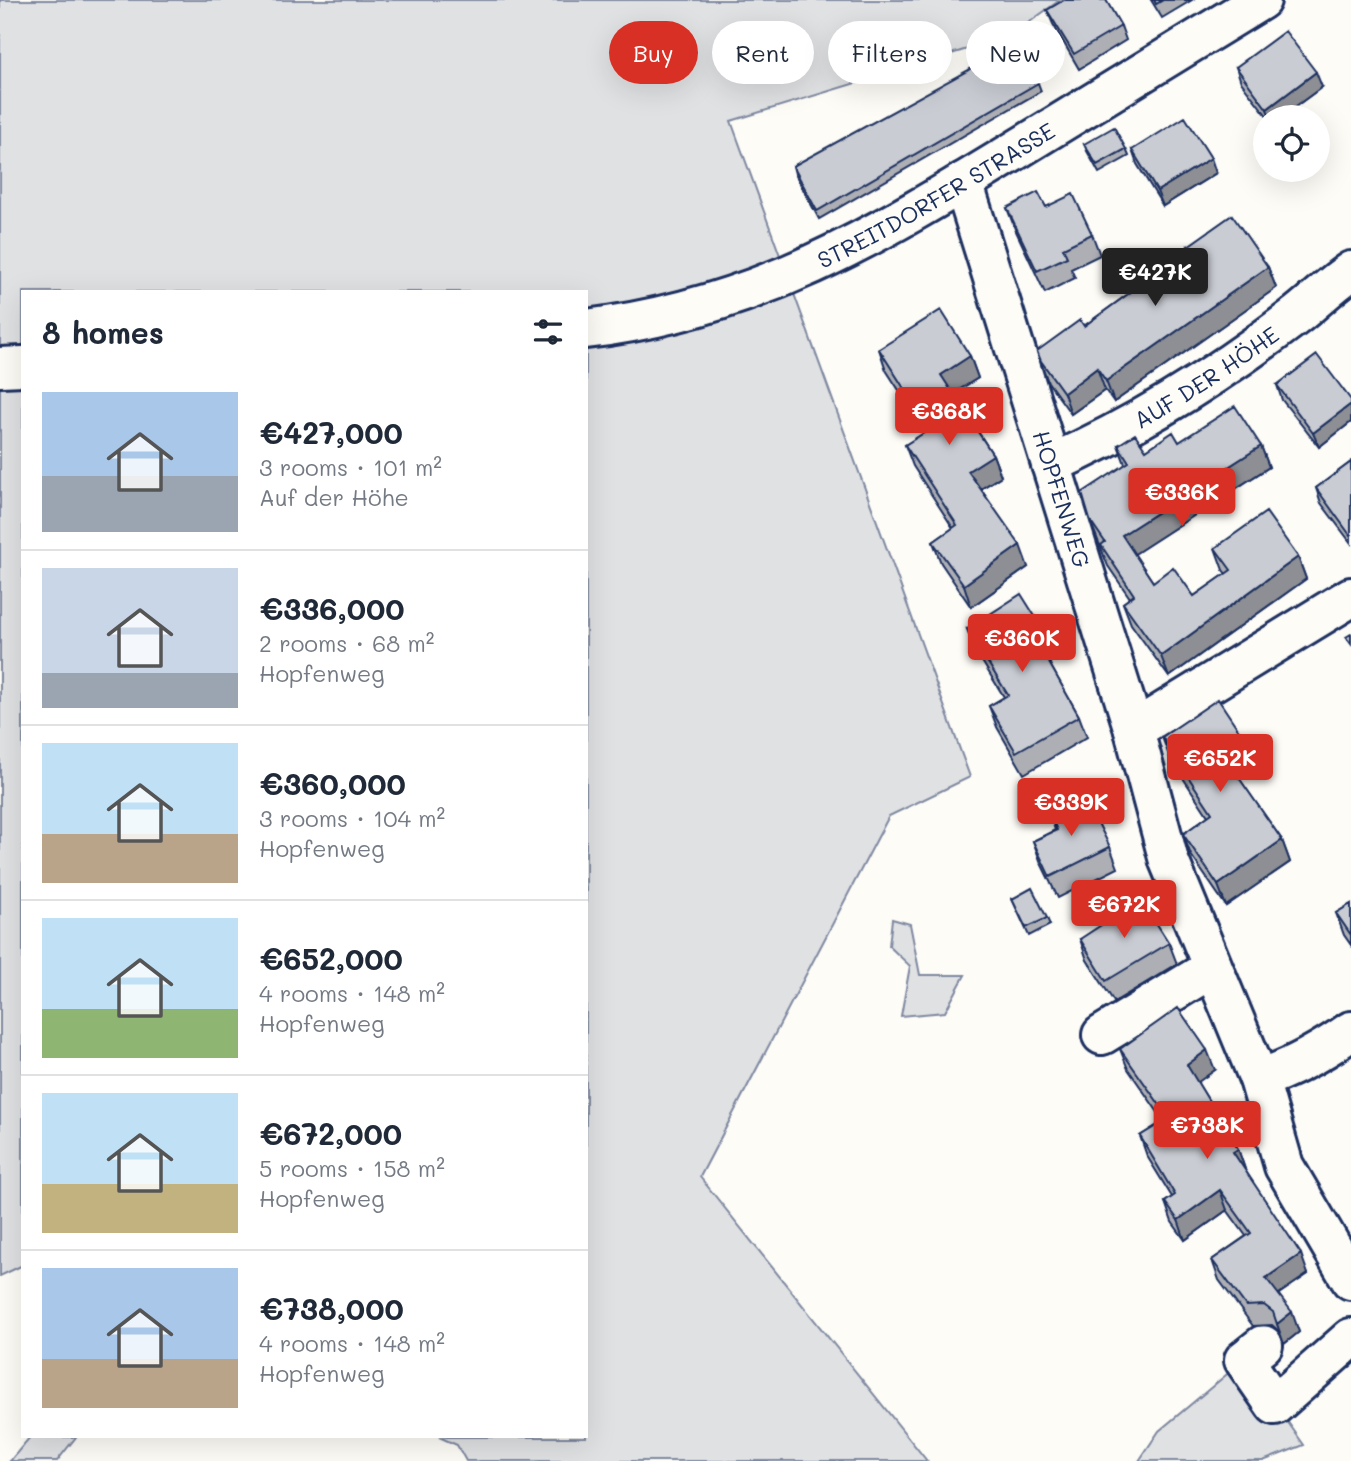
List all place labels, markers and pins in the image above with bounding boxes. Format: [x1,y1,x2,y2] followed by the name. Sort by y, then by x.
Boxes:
[1106,248,1204,308] pin: €427K
[900,388,998,447] pin: €368K
[1133,468,1231,528] pin: €336K
[973,614,1071,674] pin: €360K
[1171,734,1269,794] pin: €652K
[1022,778,1120,838] pin: €339K
[1075,880,1173,940] pin: €672K
[1158,1102,1256,1161] pin: €738K

